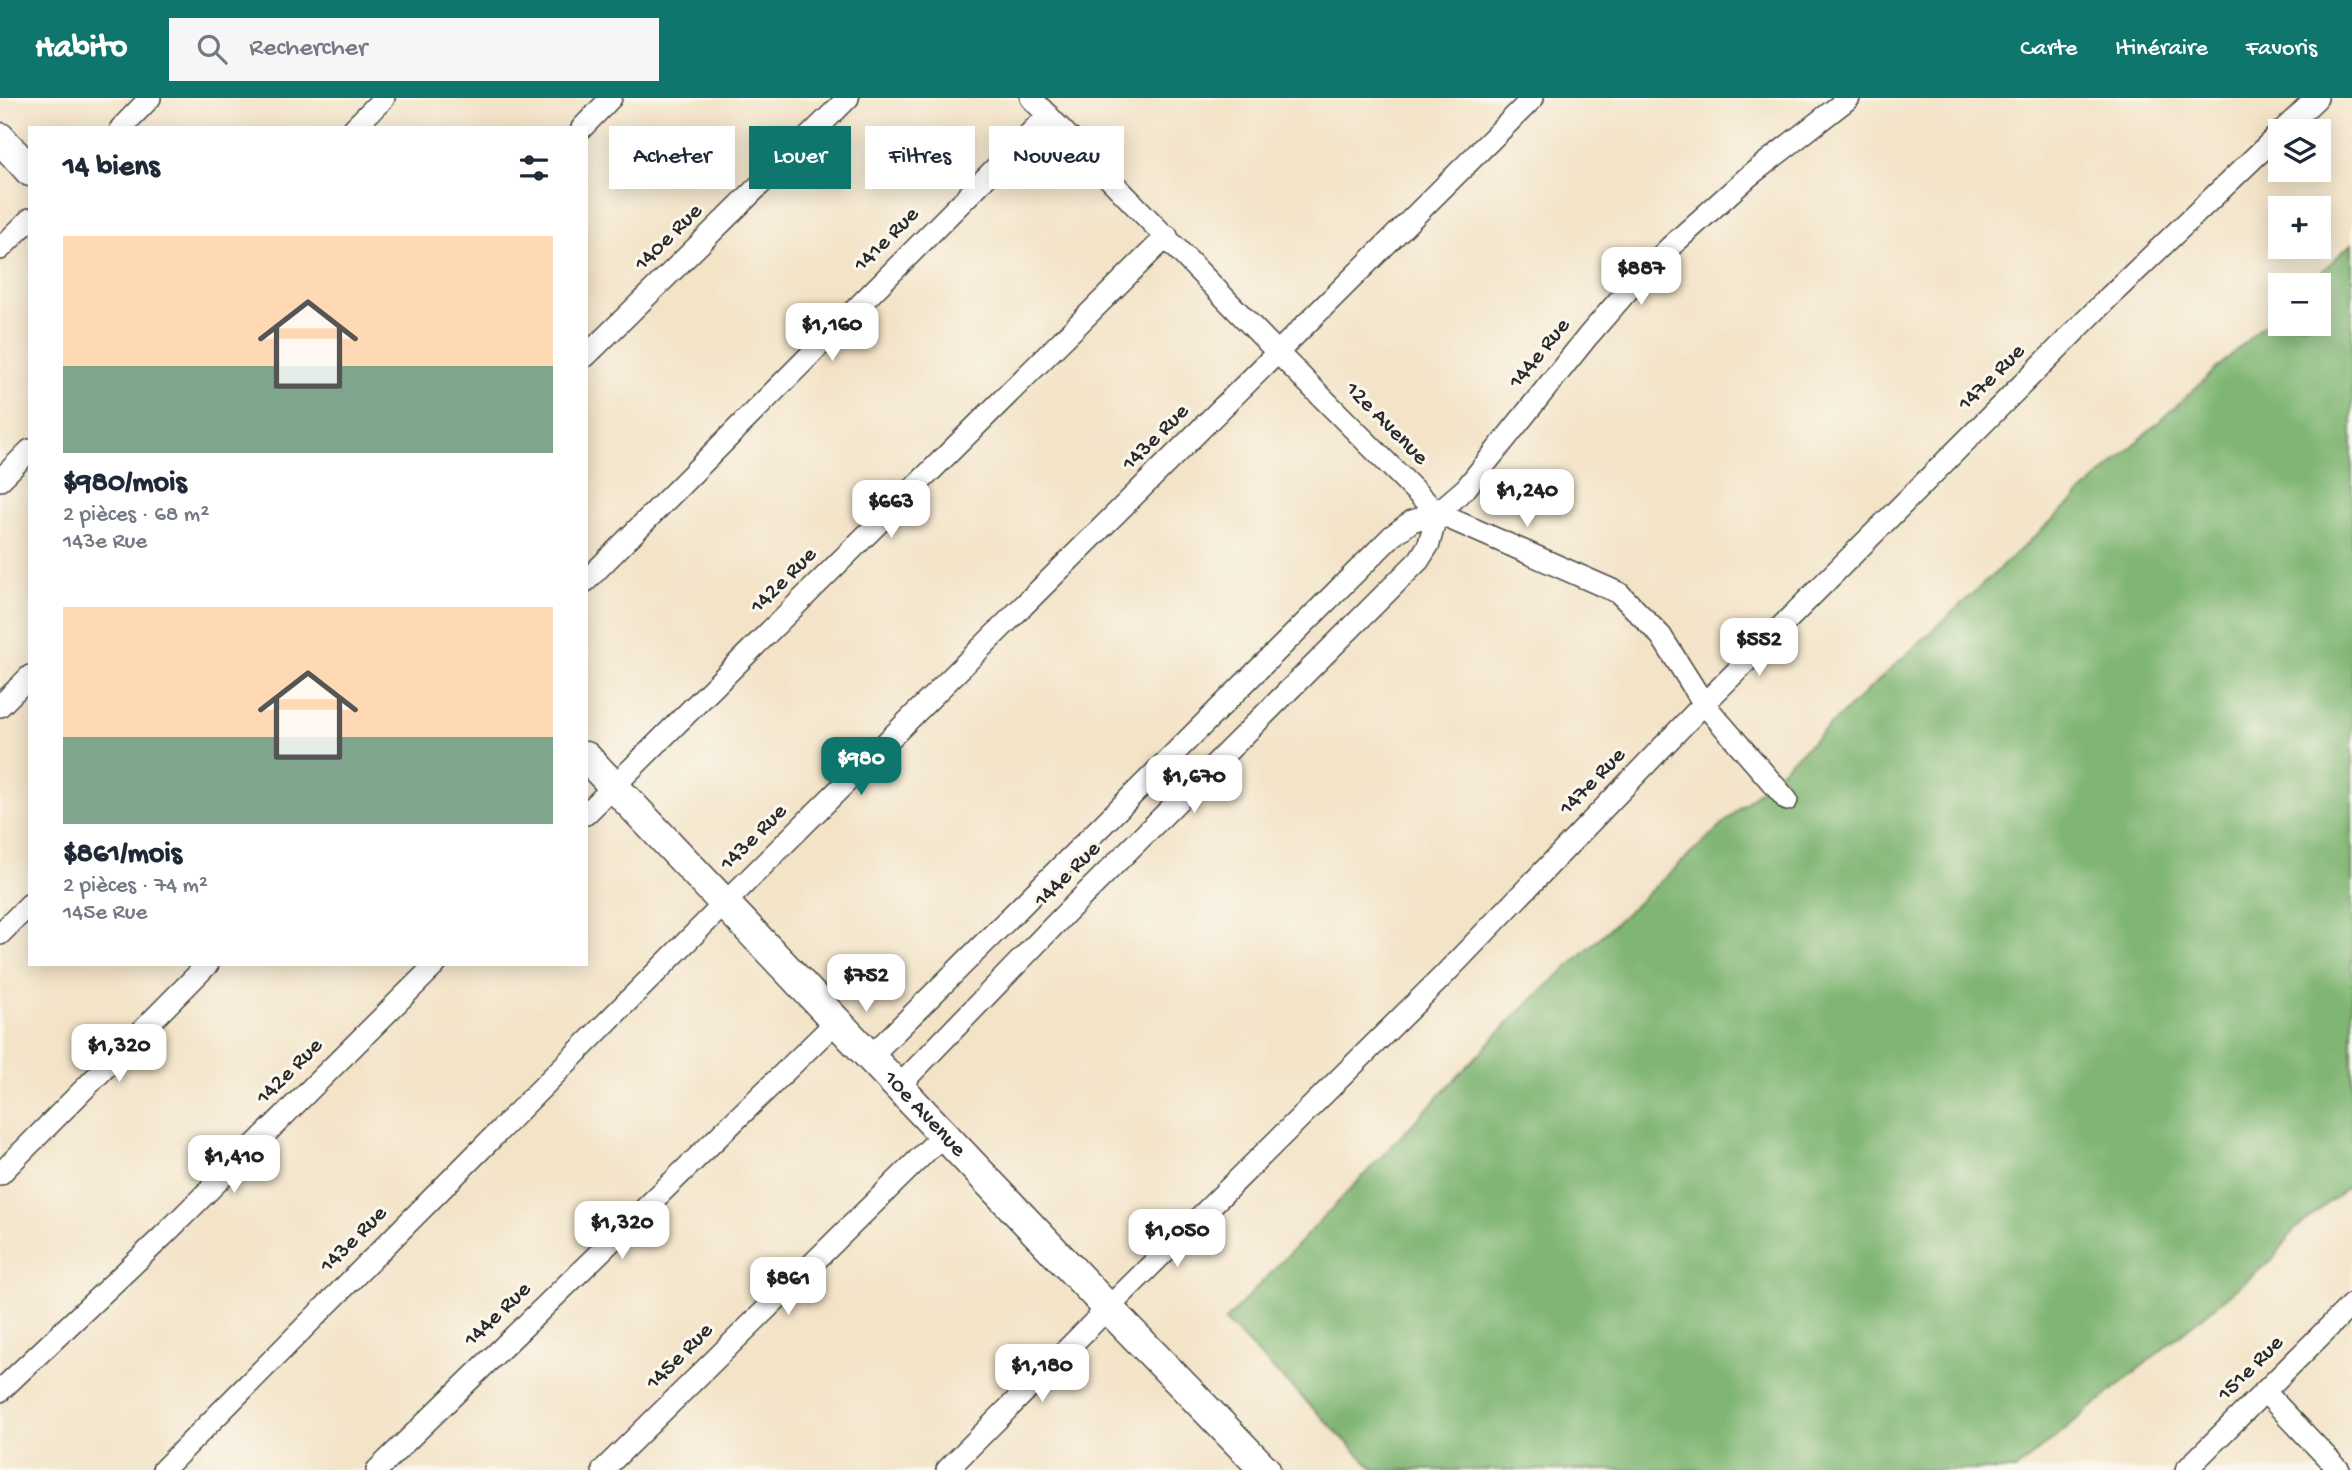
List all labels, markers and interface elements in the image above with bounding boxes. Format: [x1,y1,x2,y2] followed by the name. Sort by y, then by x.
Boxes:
[169,18,659,81] search box
[35,30,127,68] text: Habito
[193,30,231,68] icon: search
[249,34,367,65] text: Rechercher
[2020,35,2077,64] text: Carte
[2115,35,2208,64] text: Itinéraire
[2246,35,2317,64] text: Favoris
[2268,119,2331,336] map controls
[2268,119,2331,182] button: layers
[609,126,735,189] chip: Acheter
[749,126,851,189] chip: Louer
[865,126,975,189] chip: Filtres
[989,126,1124,189] chip: Nouveau
[515,149,553,187] icon: filters
[63,151,160,186] text: 14 biens
[2268,196,2331,259] button: +
[629,198,709,278] street label: 140e Rue
[848,201,926,279] street label: 141e Rue
[1600,248,1682,307] pin: $887
[1617,256,1665,283] text: $887
[2268,273,2331,336] button: −
[245,281,371,407] icon: home
[775,303,889,363] pin: $1,160
[802,312,862,339] text: $1,160
[1503,312,1577,396] street label: 144e Rue
[1952,338,2032,418] street label: 147e Rue
[1338,376,1434,472] street label: 12e Avenue
[1116,398,1196,478] street label: 143e Rue
[63,467,187,502] text: $980/mois
[1470,470,1584,529] pin: $1,240
[1496,478,1558,505] text: $1,240
[850,480,932,540] pin: $663
[868,489,914,516] text: $663
[63,502,209,529] text: 2 pièces · 68 m²
[63,529,147,556] text: 143e Rue
[744,541,824,621] street label: 142e Rue
[1718,618,1800,678] pin: $552
[1736,627,1782,654] text: $552
[245,652,371,778] icon: home
[820,738,902,797] pin: $980
[1553,742,1633,822] street label: 147e Rue
[837,746,885,773] text: $980
[1137,756,1251,815] pin: $1,670
[1162,764,1226,791] text: $1,670
[714,798,794,878] street label: 143e Rue
[1028,835,1108,915] street label: 144e Rue
[63,838,182,873] text: $861/mois
[63,873,208,900] text: 2 pièces · 74 m²
[63,900,147,927] text: 145e Rue
[825,954,907,1014] pin: $752
[843,963,889,990] text: $752
[62,1024,176,1084] pin: $1,320
[250,1032,330,1112] street label: 142e Rue
[87,1033,151,1060] text: $1,320
[876,1065,972,1164] street label: 10e Avenue
[177,1136,291,1195] pin: $1,410
[204,1144,264,1171] text: $1,410
[314,1200,394,1280] street label: 143e Rue
[565,1202,679,1261] pin: $1,320
[590,1210,654,1237] text: $1,320
[1120,1210,1234,1269] pin: $1,050
[1144,1218,1210,1245] text: $1,050
[747,1258,829,1317] pin: $861
[766,1266,810,1293] text: $861
[458,1276,538,1354] street label: 144e Rue
[640,1317,720,1397] street label: 145e Rue
[2212,1329,2291,1408] street label: 151e Rue
[985,1344,1099,1404] pin: $1,180
[1011,1353,1073,1380] text: $1,180

